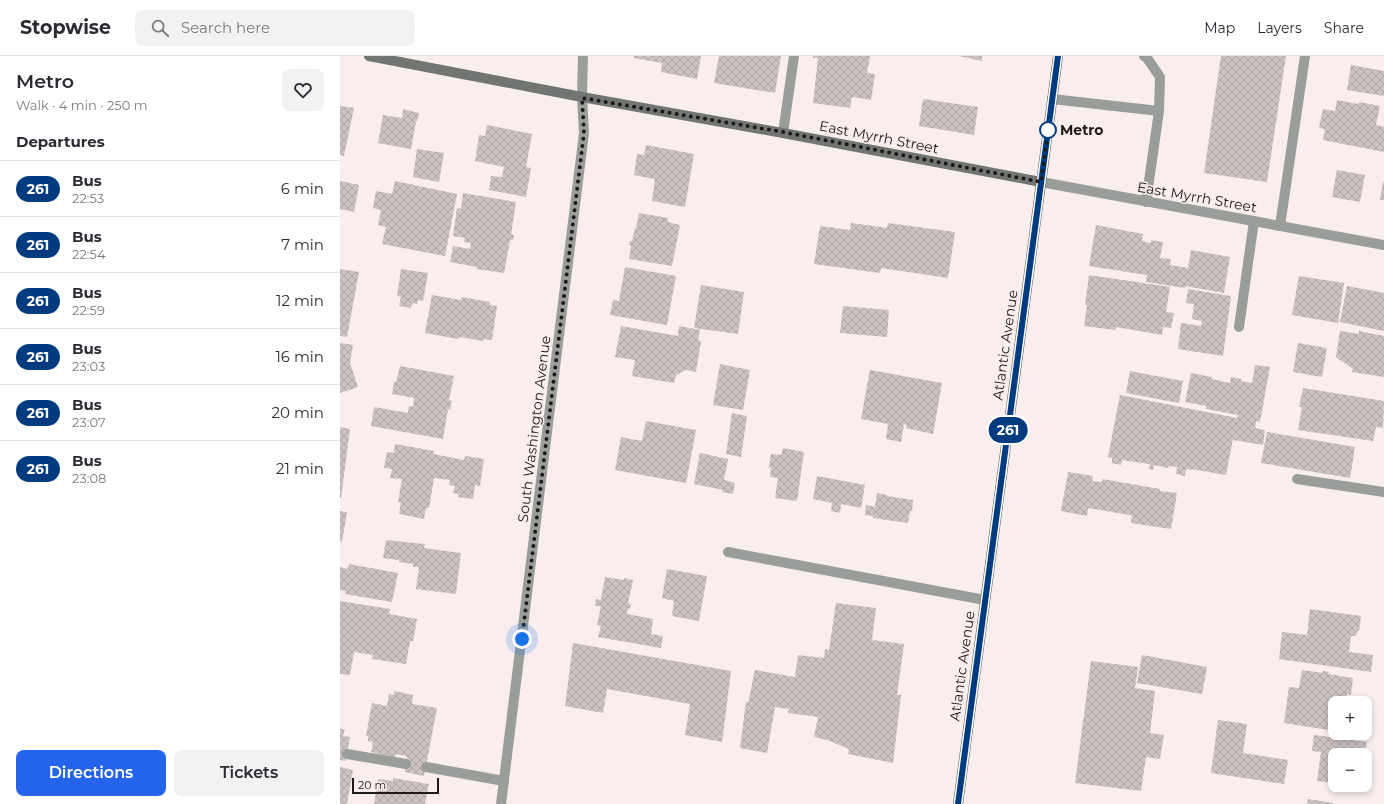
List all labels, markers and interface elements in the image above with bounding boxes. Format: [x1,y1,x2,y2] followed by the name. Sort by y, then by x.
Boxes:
[135,10,415,46] search box
[20,16,111,39] text: Stopwise
[149,17,171,39] icon: search
[181,18,270,37] text: Search here
[1204,19,1235,37] text: Map
[1257,19,1302,37] text: Layers
[1324,19,1364,37] text: Share
[282,69,324,111] button: heart
[16,70,74,93] text: Metro
[16,97,147,113] text: Walk · 4 min · 250 m
[818,117,940,157] street label: East Myrrh Street
[1039,121,1057,139] marker: Metro
[1060,121,1103,139] place label: Metro
[16,132,105,151] text: Departures
[72,171,102,190] text: Bus
[1136,178,1259,216] street label: East Myrrh Street
[281,179,324,198] text: 6 min
[27,180,49,198] text: 261
[72,190,104,206] text: 22:53
[72,227,102,246] text: Bus
[281,235,324,254] text: 7 min
[27,236,49,254] text: 261
[72,246,105,262] text: 22:54
[72,283,102,302] text: Bus
[988,289,1022,401] street label: Atlantic Avenue
[276,291,324,310] text: 12 min
[27,292,49,310] text: 261
[72,302,105,318] text: 22:59
[514,335,554,523] street label: South Washington Avenue
[72,339,102,358] text: Bus
[275,347,324,366] text: 16 min
[27,348,49,366] text: 261
[72,358,105,374] text: 23:03
[72,395,102,414] text: Bus
[272,403,324,422] text: 20 min
[27,404,49,422] text: 261
[72,414,106,430] text: 23:07
[985,417,1031,443] line badge: 261
[997,421,1019,439] text: 261
[72,451,102,470] text: Bus
[276,459,324,478] text: 21 min
[27,460,49,478] text: 261
[72,470,106,486] text: 23:08
[945,610,979,722] street label: Atlantic Avenue
[512,629,532,649] your location
[1328,696,1372,792] map controls
[1328,696,1372,740] button: +
[1328,748,1372,792] button: −
[16,750,166,796] button: Directions
[174,750,324,796] button: Tickets
[352,776,439,795] scale bar
[358,778,386,792] text: 20 m

